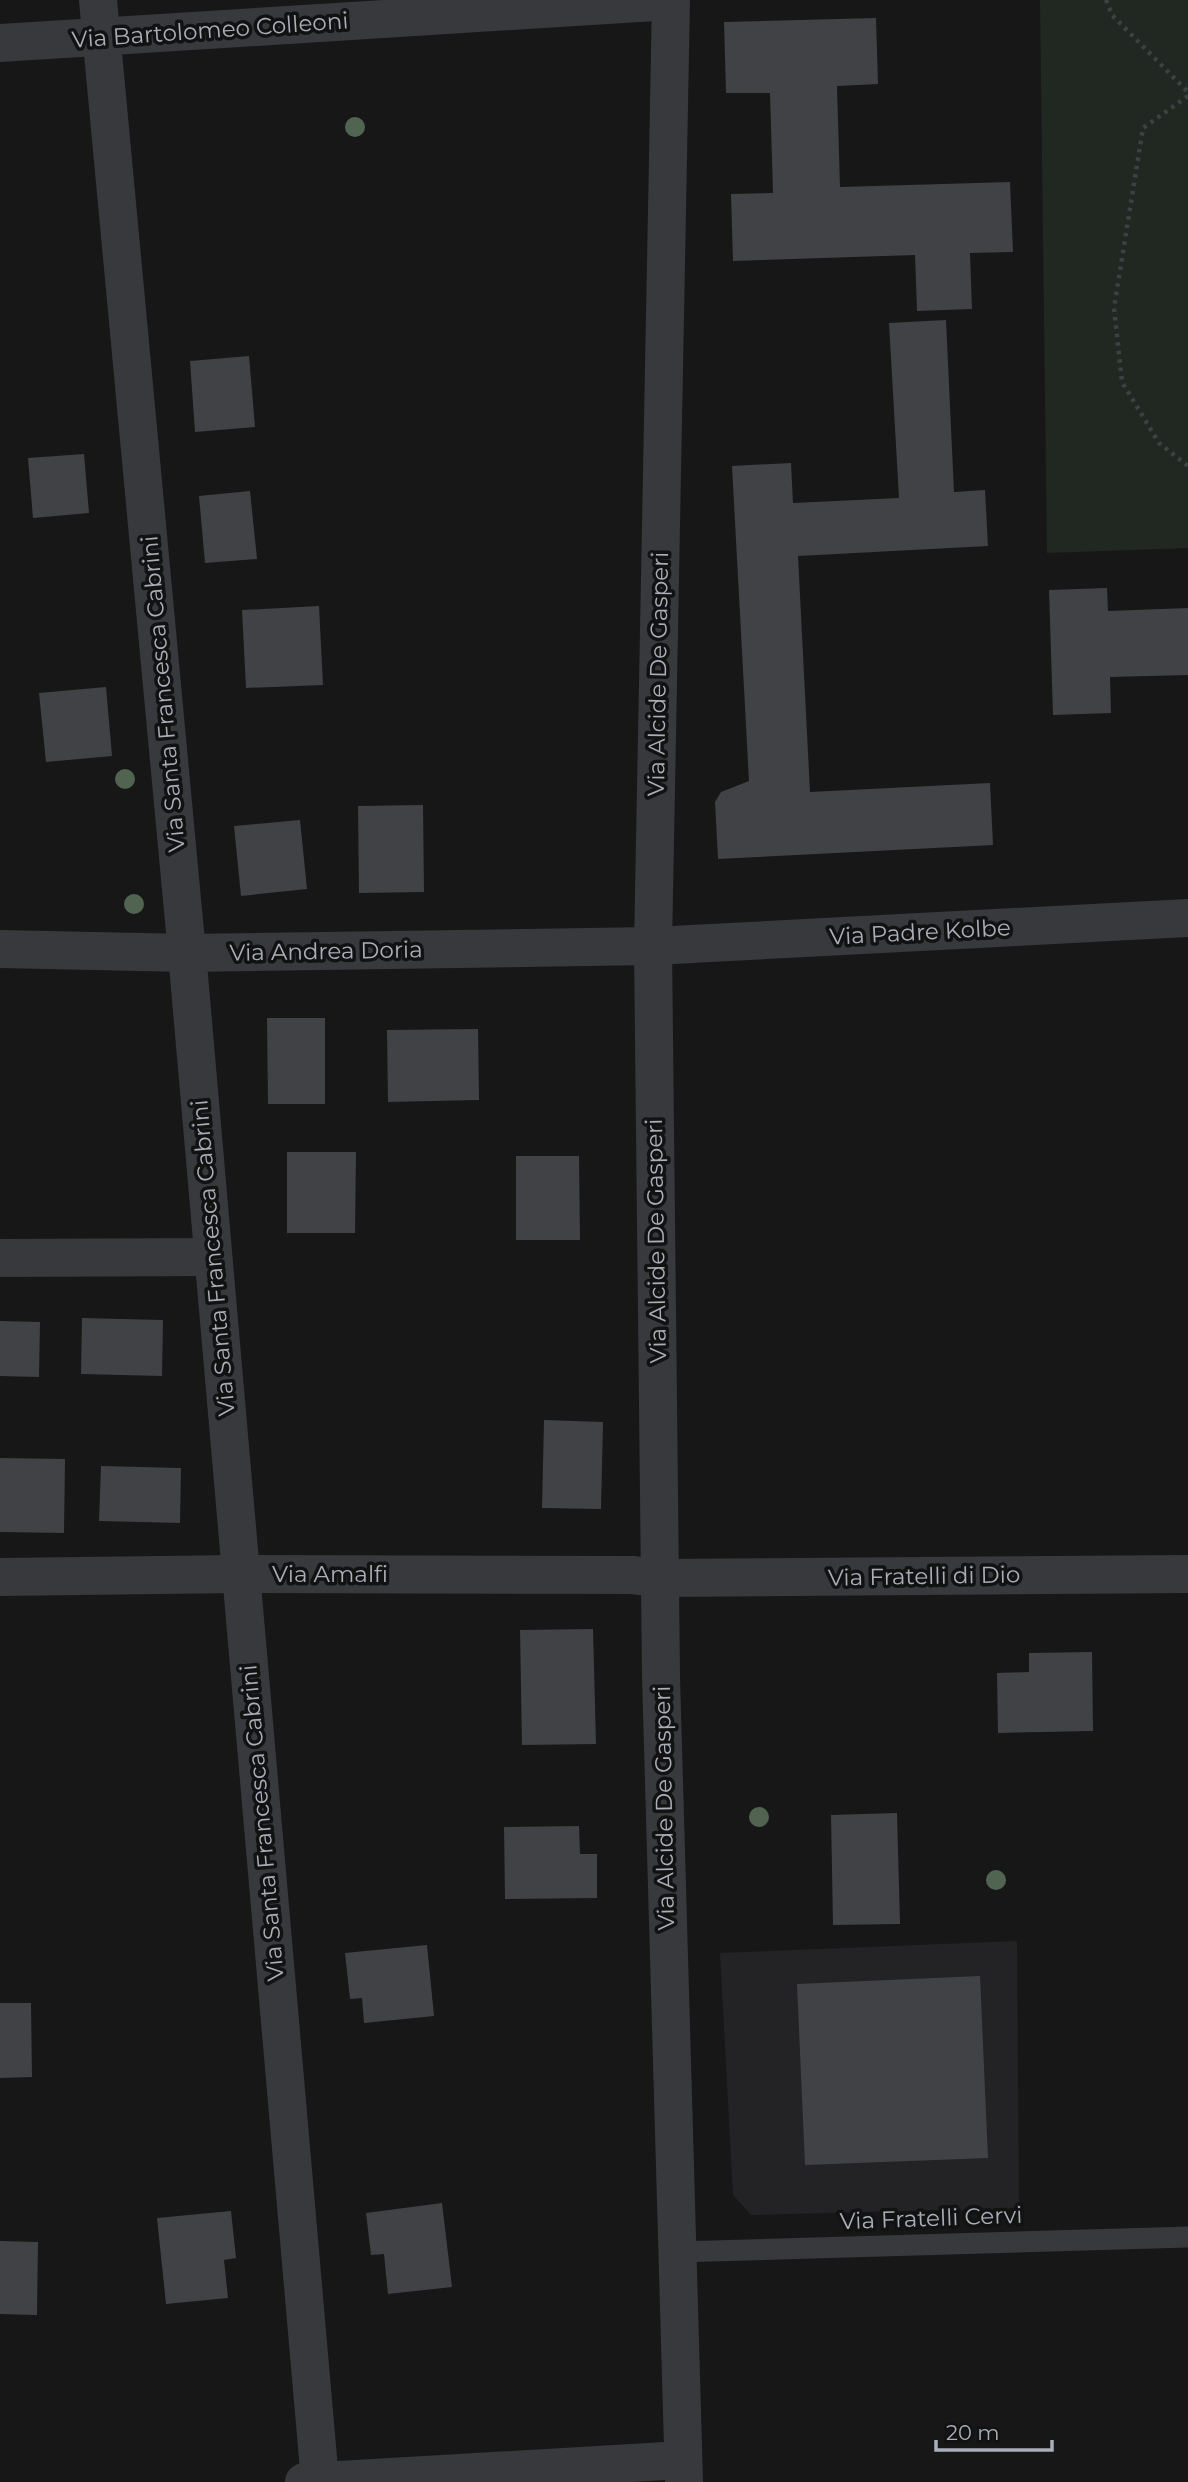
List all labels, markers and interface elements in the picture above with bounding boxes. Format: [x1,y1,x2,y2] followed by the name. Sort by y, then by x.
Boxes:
[71,6,349,54] street label: Via Bartolomeo Colleoni
[135,535,191,853] street label: Via Santa Francesca Cabrini
[642,551,674,797] street label: Via Alcide De Gasperi
[829,913,1011,951] street label: Via Padre Kolbe
[229,935,423,967] street label: Via Andrea Doria
[185,1099,241,1417] street label: Via Santa Francesca Cabrini
[640,1118,672,1364] street label: Via Alcide De Gasperi
[272,1560,388,1588] street label: Via Amalfi
[828,1560,1020,1592] street label: Via Fratelli di Dio
[234,1664,290,1982] street label: Via Santa Francesca Cabrini
[648,1685,680,1931] street label: Via Alcide De Gasperi
[839,2201,1023,2235] street label: Via Fratelli Cervi
[936,2408,1052,2452] scale bar
[946,2420,1000,2445] text: 20 m

